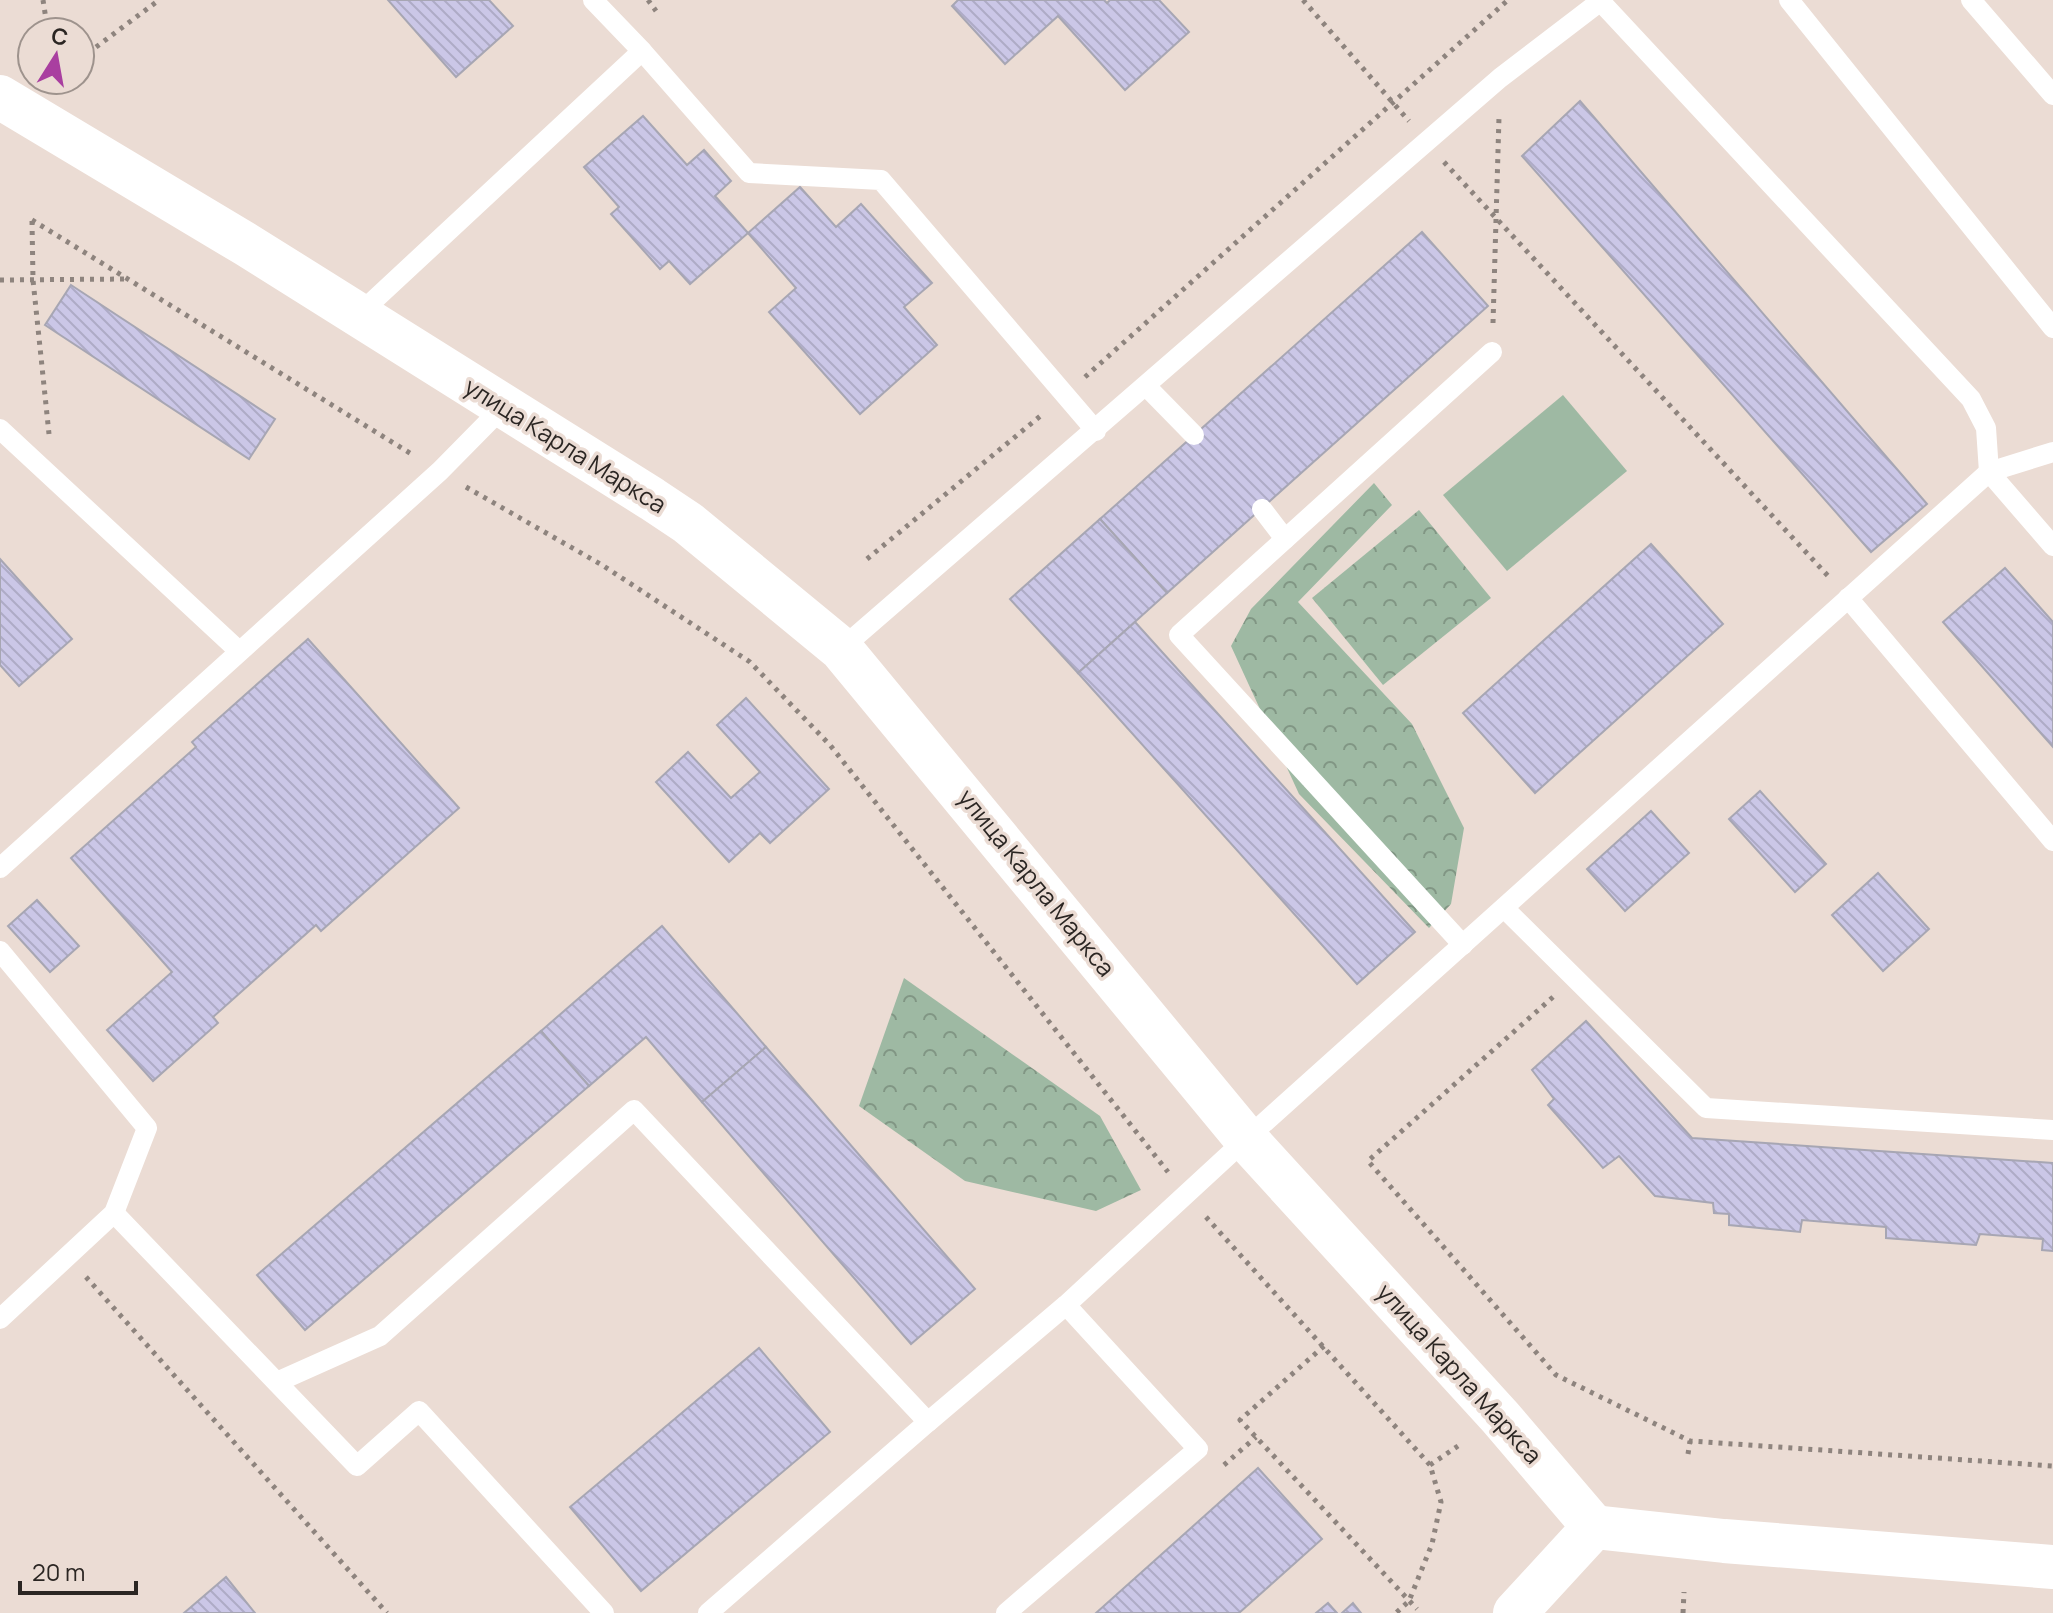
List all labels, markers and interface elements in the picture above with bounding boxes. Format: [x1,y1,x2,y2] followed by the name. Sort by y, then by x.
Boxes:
[16,16,96,96] north arrow
[49,20,71,53] text: С
[459,369,673,520] street label: улица Карла Маркса
[951,781,1123,983] street label: улица Карла Маркса
[1370,1276,1550,1470] street label: улица Карла Маркса
[20,1545,136,1595] scale bar
[32,1555,85,1588] text: 20 m

